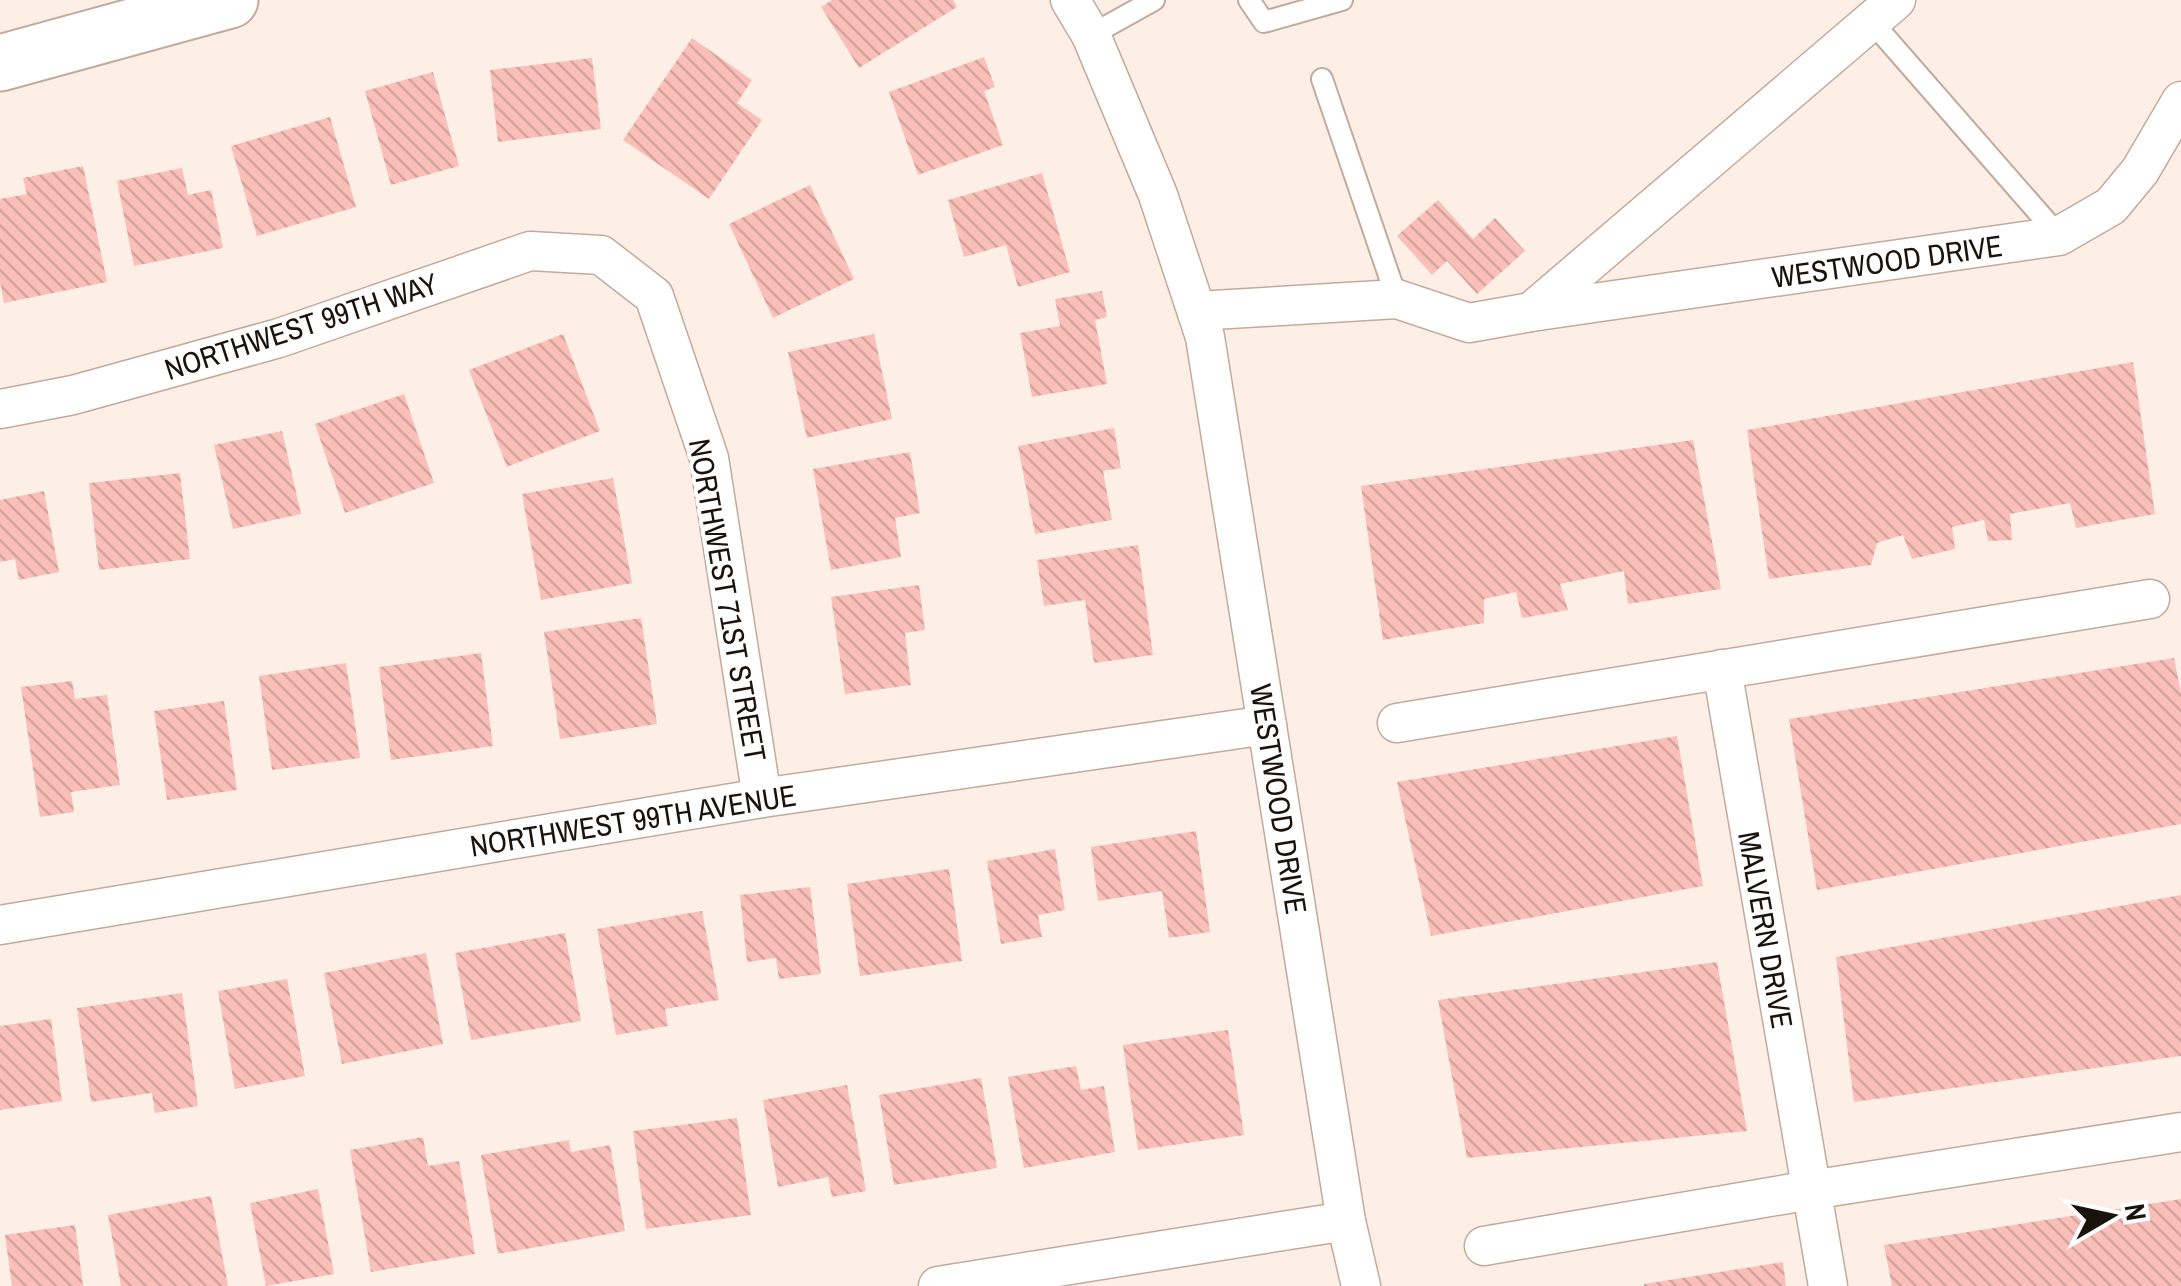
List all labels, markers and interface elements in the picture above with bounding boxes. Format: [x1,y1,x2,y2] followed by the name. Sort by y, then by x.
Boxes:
[1769,225,2005,297] street label: WESTWOOD DRIVE
[159,263,443,389] street label: NORTHWEST 99TH WAY
[680,436,776,764] street label: NORTHWEST 71ST STREET
[1241,681,1317,917] street label: WESTWOOD DRIVE
[467,774,799,866] street label: NORTHWEST 99TH AVENUE
[1729,828,1803,1032] street label: MALVERN DRIVE
[2061,1166,2161,1266] north arrow
[2116,1201,2156,1223] text: N

